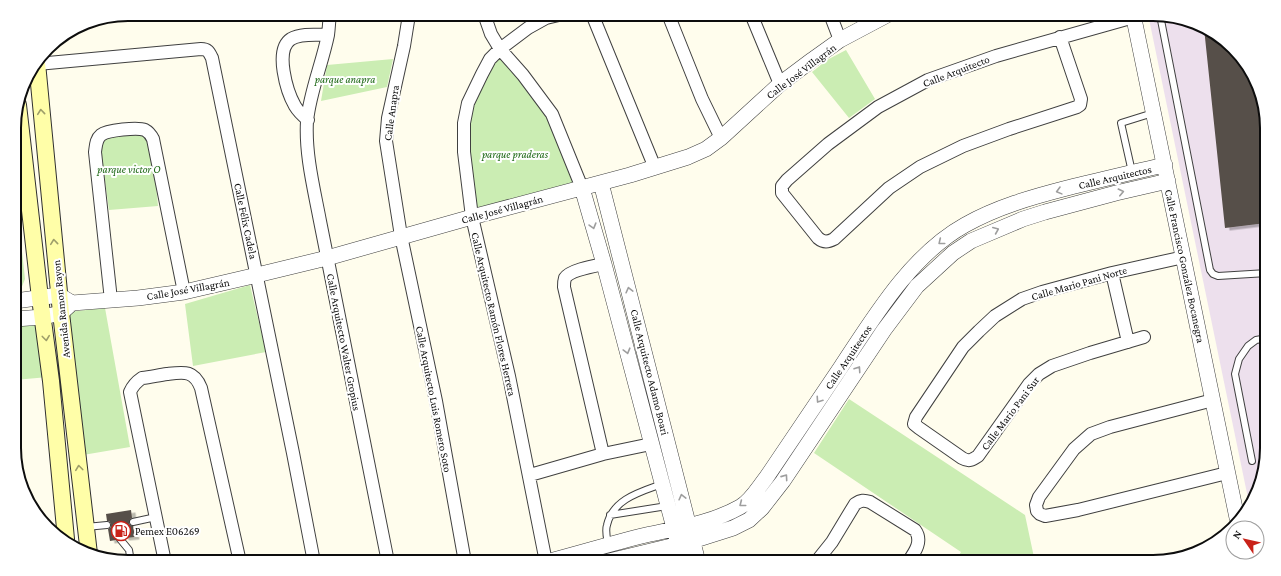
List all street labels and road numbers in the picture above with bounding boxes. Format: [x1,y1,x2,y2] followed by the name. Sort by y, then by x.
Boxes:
[764,41,839,102] street label: Calle José Villagrán
[921,53,992,90] street label: Calle Arquitecto
[381,84,402,142] street label: Calle Anapra
[1077,163,1153,192] street label: Calle Arquitectos
[232,182,260,260] street label: Calle Félix Cadela
[1162,188,1207,344] street label: Calle Francisco González Bocanegra
[460,192,544,227] street label: Calle José Villagrán
[468,231,519,397] street label: Calle Arquitecto Ramón Flores Herrera
[50,259,73,359] street label: Avenida Ramon Rayon
[1030,264,1128,302] street label: Calle Mario Pani Norte
[324,272,363,412] street label: Calle Arquitecto Walter Gropius
[146,276,231,303] street label: Calle José Villagrán
[628,308,671,437] street label: Calle Arquitecto Adamo Boari
[822,323,875,392] street label: Calle Arquitectos
[413,325,454,474] street label: Calle Arquitecto Luis Romero Soto
[978,374,1042,452] street label: Calle Mario Pani Sur

